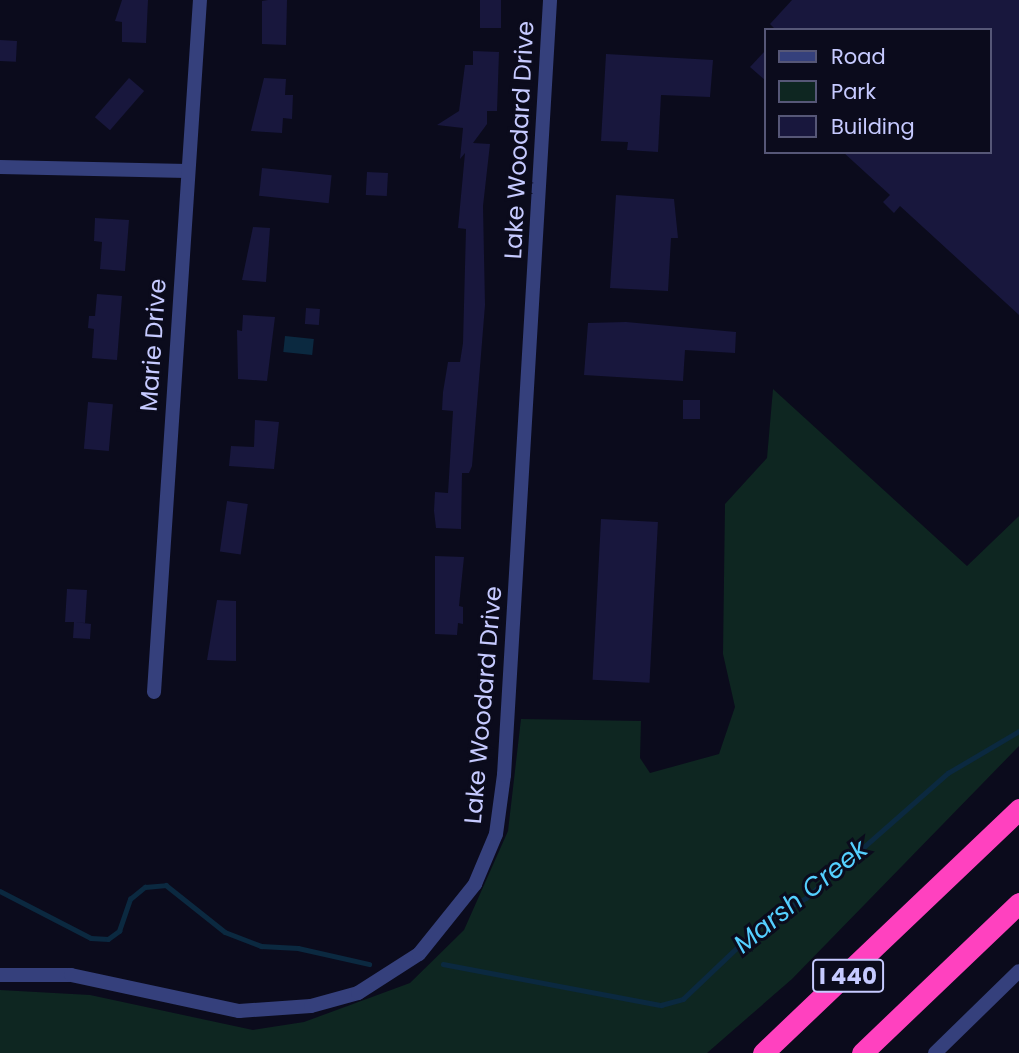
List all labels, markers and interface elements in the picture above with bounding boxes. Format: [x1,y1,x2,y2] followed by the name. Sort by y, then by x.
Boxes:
[498,20,540,260] street label: Lake Woodard Drive
[764,28,991,154] legend
[831,42,886,71] text: Road
[831,77,876,106] text: Park
[831,112,915,141] text: Building
[134,278,172,412] street label: Marie Drive
[458,585,508,825] street label: Lake Woodard Drive
[728,834,874,960] water label: Marsh Creek
[811,956,885,995] road number: I 440

